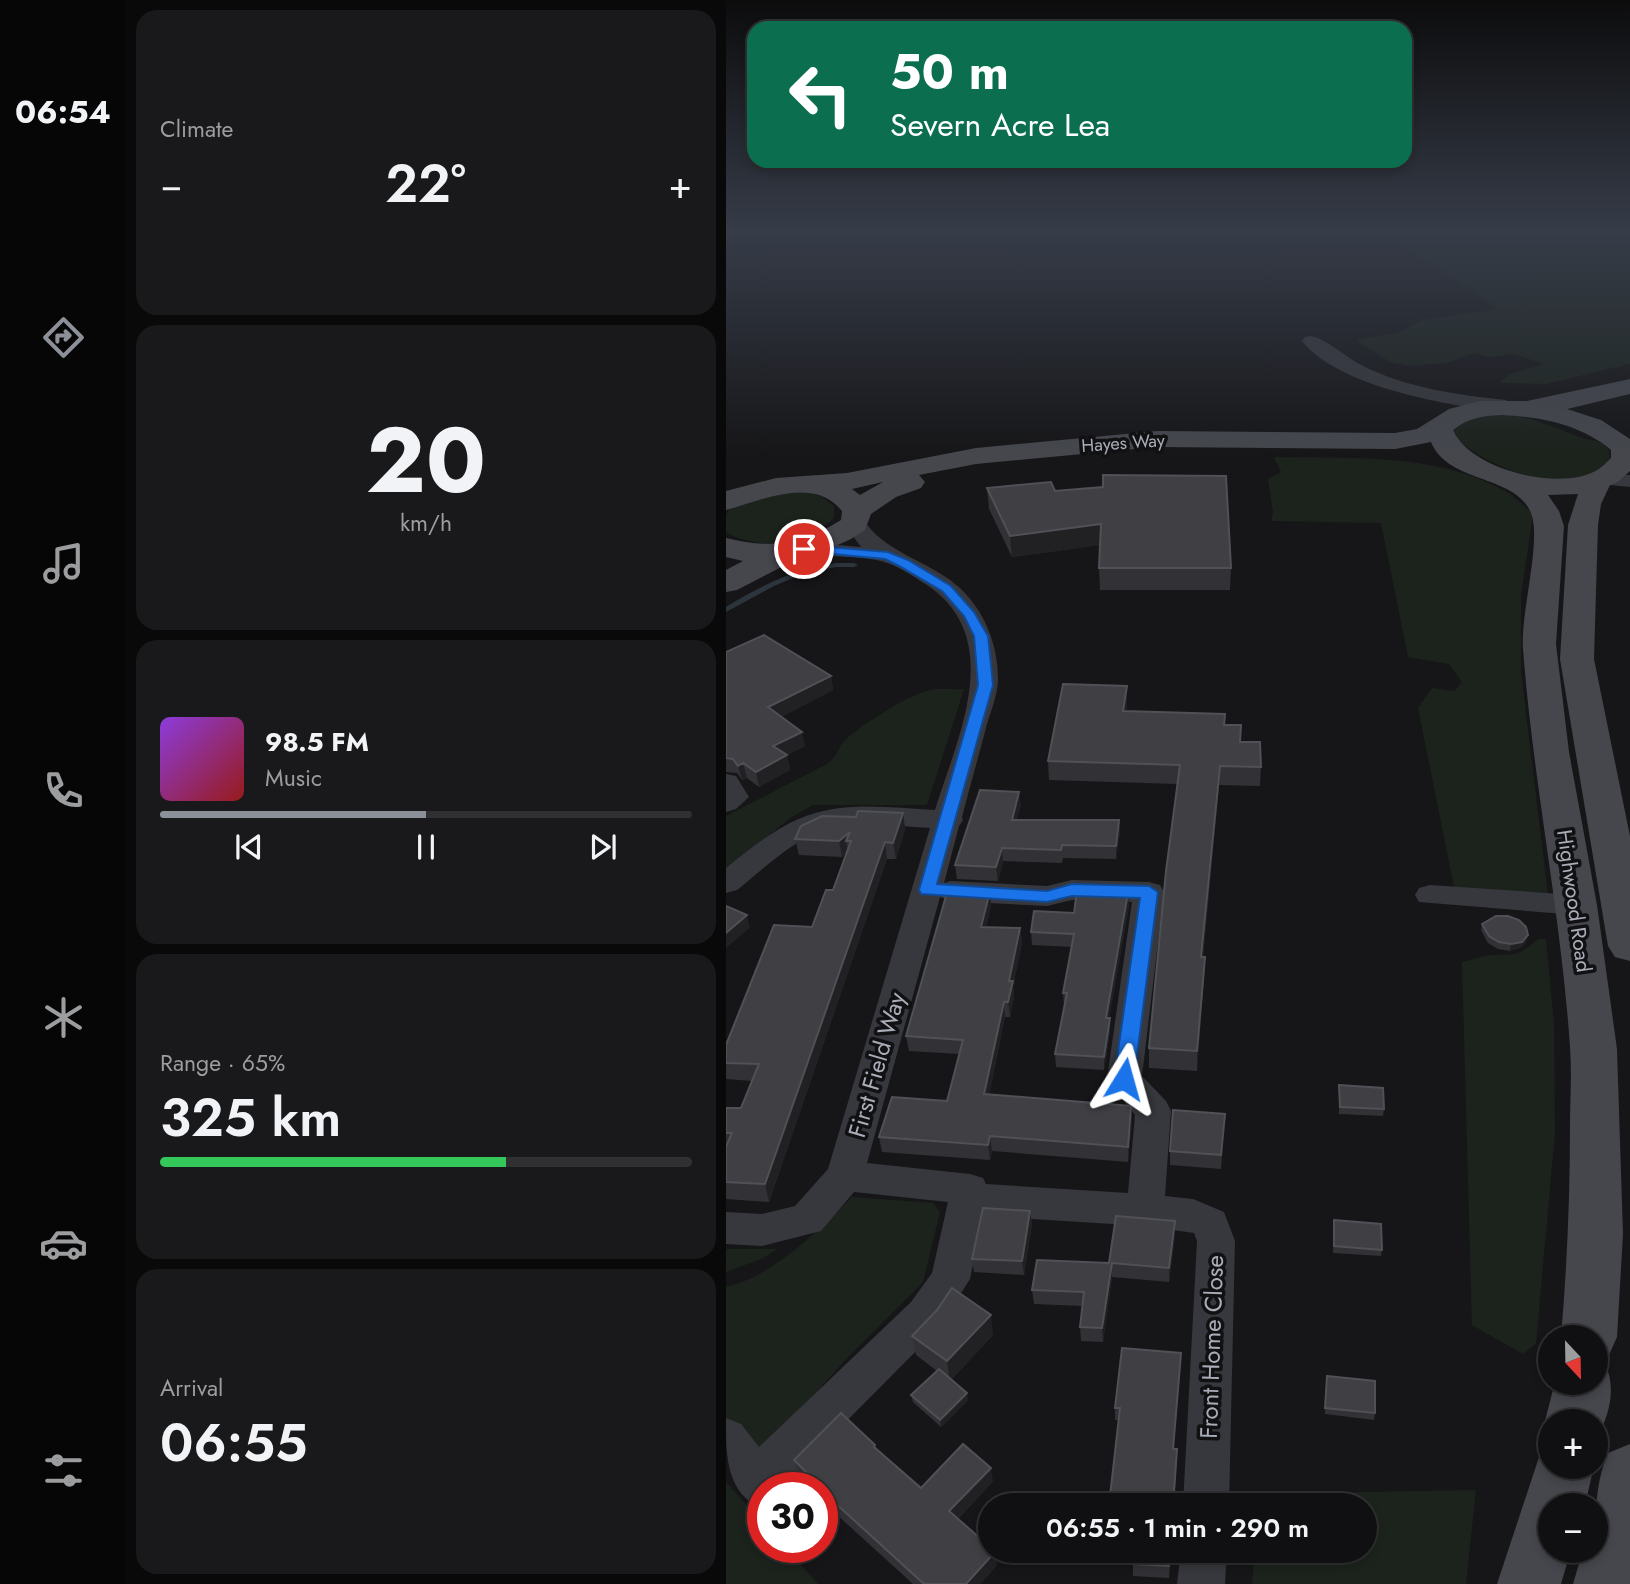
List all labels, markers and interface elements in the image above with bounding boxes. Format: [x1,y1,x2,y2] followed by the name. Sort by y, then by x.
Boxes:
[890,37,1009,107] text: 50 m
[775,49,866,140] icon: left
[15,89,111,135] text: 06:54
[890,102,1110,148] text: Severn Acre Lea
[160,112,233,146] text: Climate
[385,146,466,222] text: 22°
[160,157,182,212] text: −
[669,157,692,212] text: +
[39,313,88,362] icon: directions
[366,395,486,526] text: 20
[1080,427,1166,459] street label: Hayes Way
[400,506,452,540] text: km/h
[774,519,834,579] pin
[785,530,823,568] icon: arrive
[39,539,88,588] icon: music
[265,723,369,761] text: 98.5 FM
[265,761,322,795] text: Music
[39,766,88,815] icon: phone
[230,828,268,866] icon: previous
[407,828,445,866] icon: pause
[584,828,622,866] icon: next
[1549,828,1599,974] street label: Highwood Road
[839,988,914,1142] street label: First Field Way
[39,993,88,1042] icon: climate
[1087,1042,1161,1116] position arrow
[160,1046,285,1080] text: Range · 65%
[160,1080,341,1156] text: 325 km
[39,1219,88,1268] icon: car
[1191,1255,1232,1439] street label: Front Home Close
[1538,1325,1608,1395] north arrow
[1538,1325,1608,1563] map controls
[160,1371,223,1405] text: Arrival
[160,1405,308,1481] text: 06:55
[1538,1409,1608,1479] button: +
[39,1446,88,1495] icon: filters
[747,1472,838,1563] speed limit sign: 30
[1538,1493,1608,1563] button: −
[1046,1509,1309,1547] text: 06:55 · 1 min · 290 m

